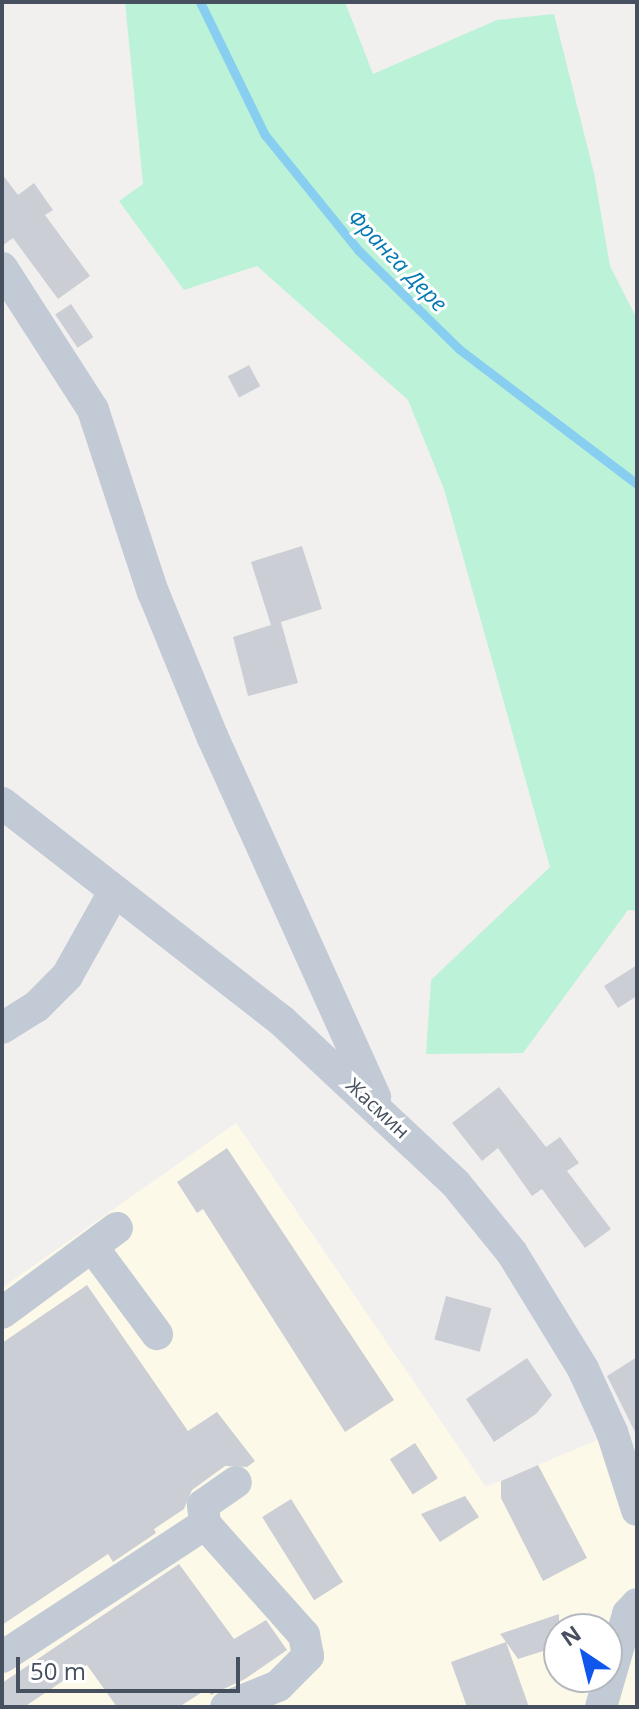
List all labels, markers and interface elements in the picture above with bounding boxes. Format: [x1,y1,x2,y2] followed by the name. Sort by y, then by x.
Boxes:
[343,204,453,316] water label: Франга Дере
[341,1073,415,1143] street label: Жасмин
[543,1613,623,1693] north arrow
[554,1618,586,1652] text: N
[20,1641,244,1691] scale bar
[30,1654,86,1687] text: 50 m

